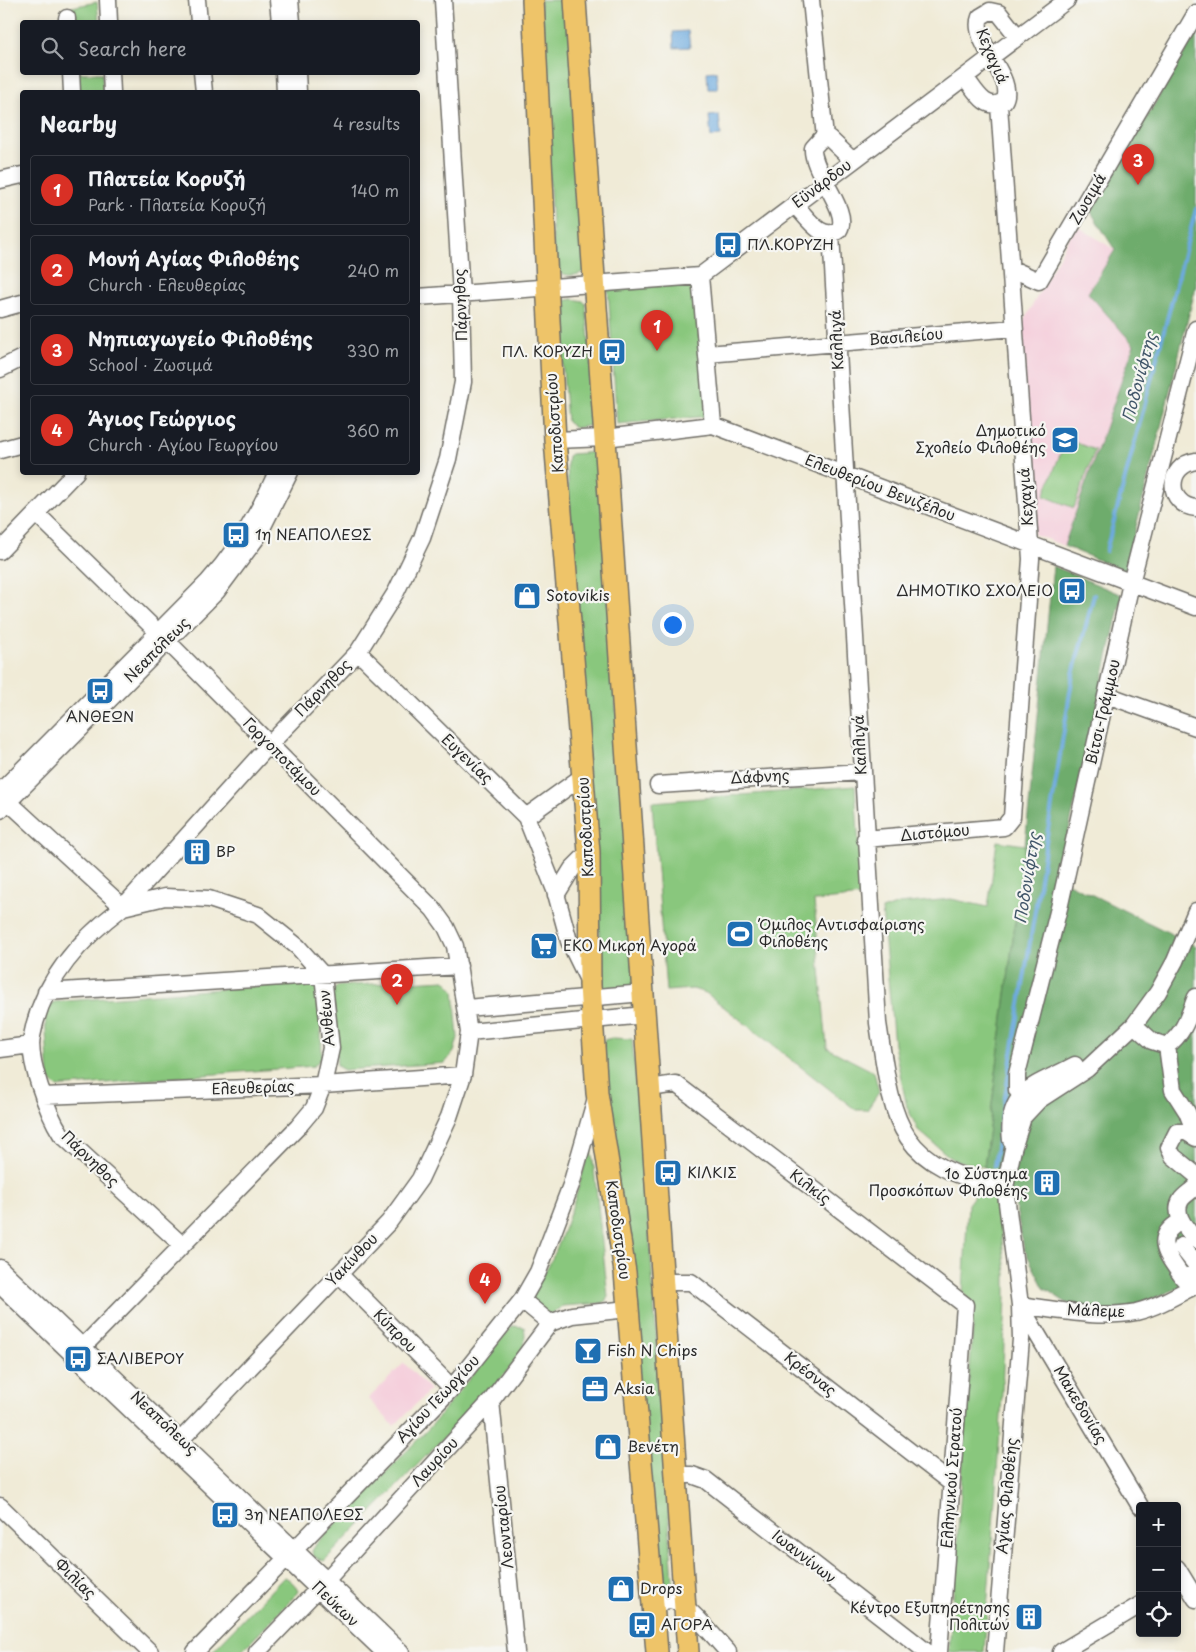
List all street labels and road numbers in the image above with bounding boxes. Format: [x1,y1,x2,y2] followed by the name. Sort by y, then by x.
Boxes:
[971,24,1015,87] street label: Κεχαγιά
[787,153,856,213] street label: Εϋνάρδου
[1063,168,1111,228] street label: Ζωσιμά
[447,268,472,342] street label: Πάρνηθος
[822,309,849,371] street label: Καλλιγά
[868,321,944,350] street label: Βασιλείου
[539,372,568,474] street label: Καποδιστρίου
[802,447,959,526] street label: Ελευθερίου Βενιζέλου
[1011,467,1038,527] street label: Κεχαγιά
[118,611,194,687] street label: Νεαπόλεως
[288,653,356,721] street label: Πάρνηθος
[1078,657,1125,767] street label: Βίτσι-Γράμμου
[239,711,328,800] street label: Γοργοποτάμου
[845,714,872,776] street label: Καλλιγά
[437,727,499,789] street label: Ευγενίας
[730,762,790,789] street label: Δάφνης
[570,776,599,878] street label: Καποδιστρίου
[899,817,971,846] street label: Διστόμου
[312,989,339,1048] street label: Ανθέων
[211,1074,295,1099] street label: Ελευθερίας
[57,1124,125,1192] street label: Πάρνηθος
[785,1163,837,1209] street label: Κιλκίς
[601,1179,638,1281] street label: Καποδιστρίου
[320,1227,382,1291] street label: Υακίνθου
[1067,1297,1125,1322] street label: Μάλεμε
[369,1303,423,1357] street label: Κύπρου
[780,1345,842,1401] street label: Κρέσνας
[390,1349,484,1447] street label: Αγίου Γεωργίου
[1049,1360,1114,1448] street label: Μακεδονίας
[126,1385,204,1459] street label: Νεαπόλεως
[934,1407,967,1549] street label: Ελληνικού Στρατού
[405,1431,463,1491] street label: Λαυρίου
[989,1437,1022,1555] street label: Αγίας Φιλοθέης
[487,1484,518,1570] street label: Λεονταρίου
[768,1523,842,1588] street label: Ιωαννίνων
[50,1552,102,1604] street label: Φιλίας
[307,1574,365,1631] street label: Πεύκων

